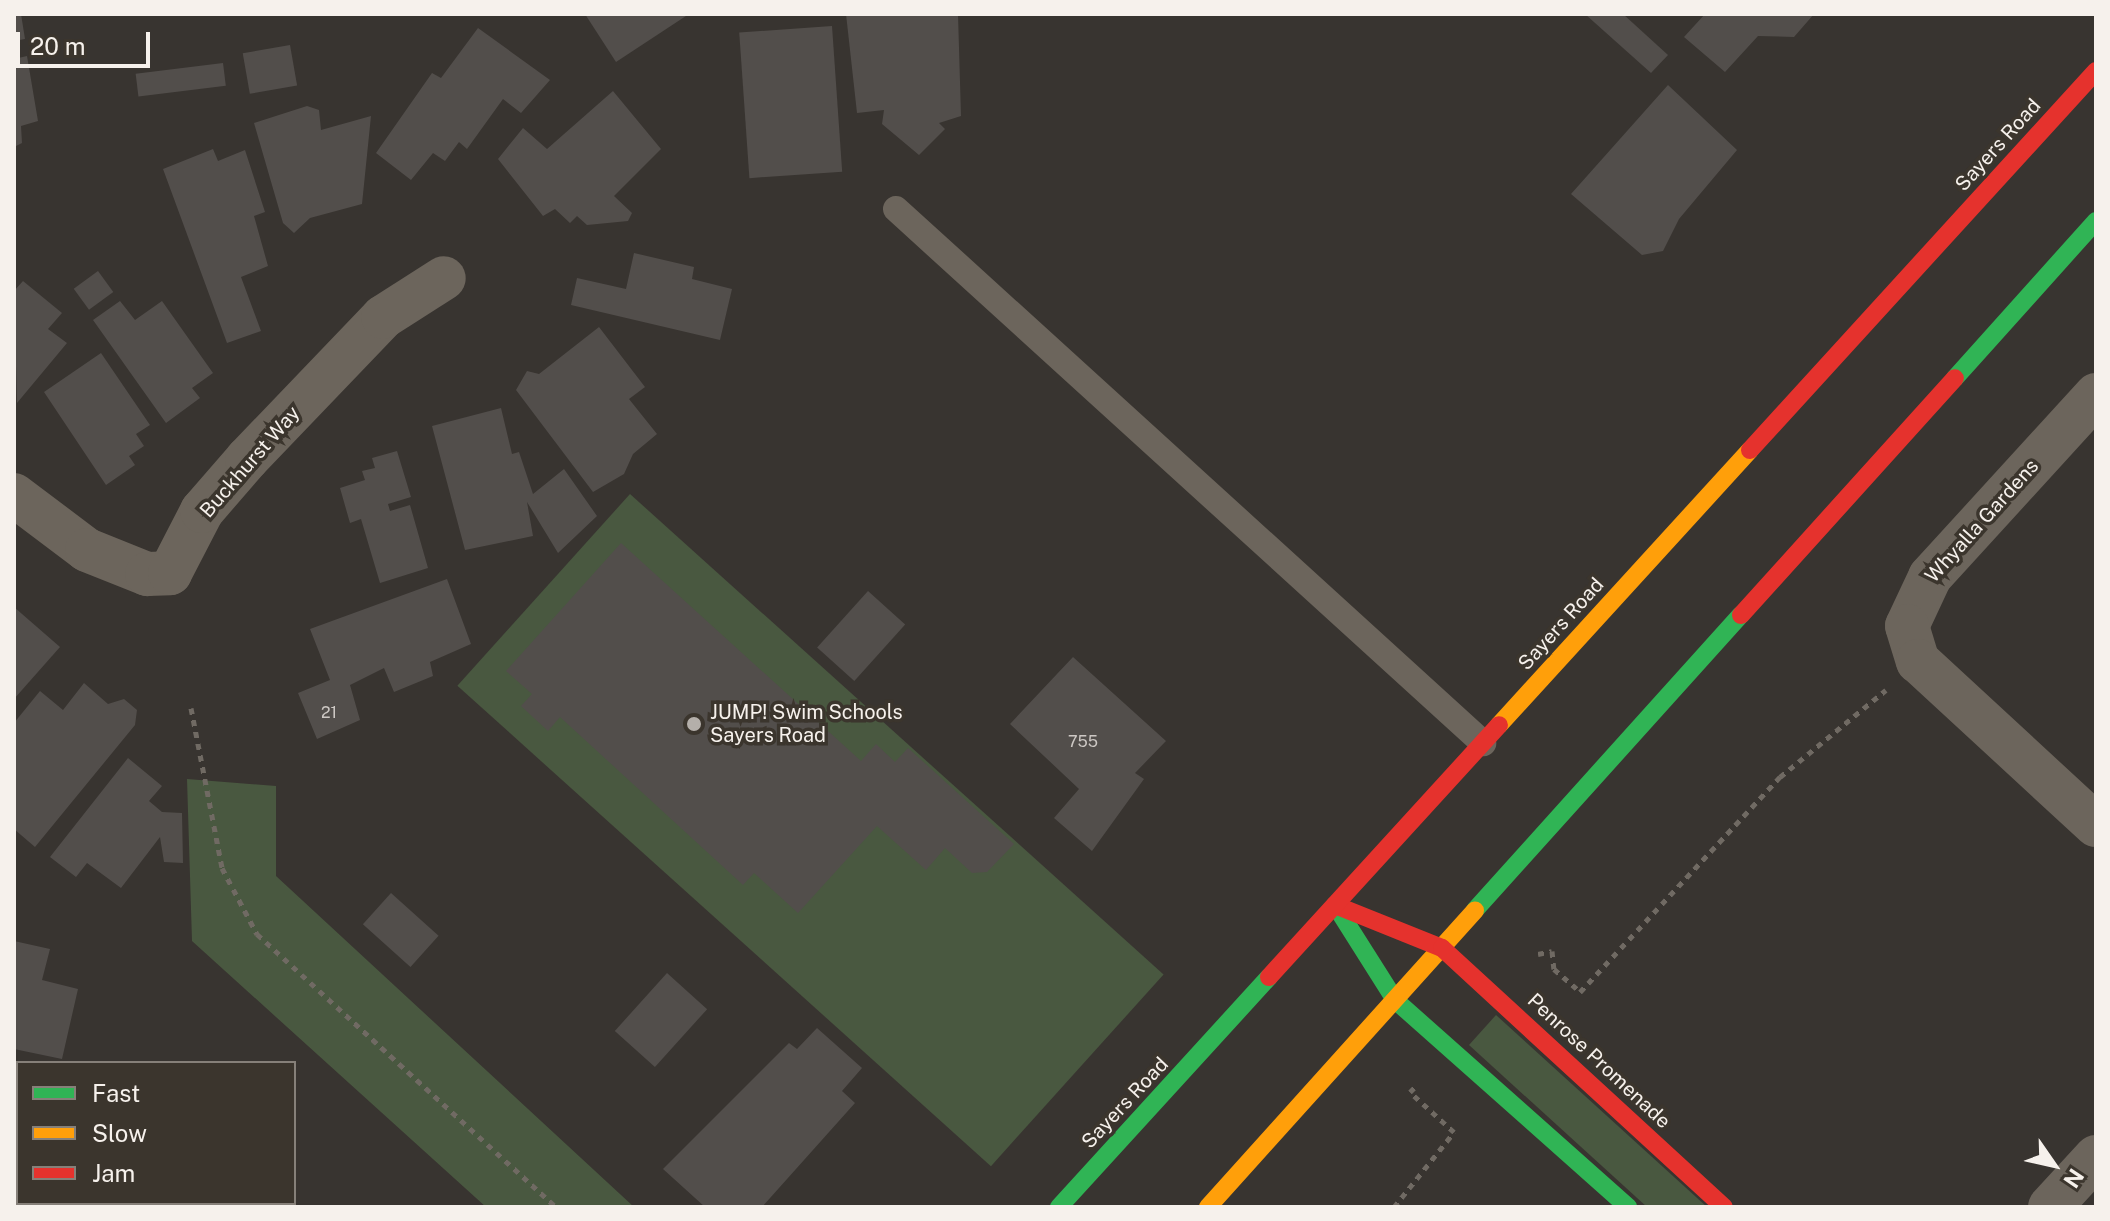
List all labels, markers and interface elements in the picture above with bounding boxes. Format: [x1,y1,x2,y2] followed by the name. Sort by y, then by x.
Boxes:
[20,16,154,66] scale bar
[30,32,86,60] text: 20 m
[1950,94,2046,196] street label: Sayers Road
[195,401,305,523] street label: Buckhurst Way
[1920,454,2044,588] street label: Whyalla Gardens
[1513,573,1609,675] street label: Sayers Road
[710,700,903,747] place label: JUMP! Swim Schools Sayers Road
[321,703,337,723] house number: 21
[685,715,703,733] marker: JUMP! Swim Schools Sayers Road
[1068,732,1098,752] house number: 755
[1523,989,1675,1133] street label: Penrose Promenade
[1077,1052,1173,1154] street label: Sayers Road
[16,1061,296,1205] legend
[92,1079,140,1107] text: Fast
[92,1119,147,1147] text: Slow
[2014,1125,2094,1205] north arrow
[92,1159,135,1187] text: Jam
[2058,1164,2089,1193] text: N

